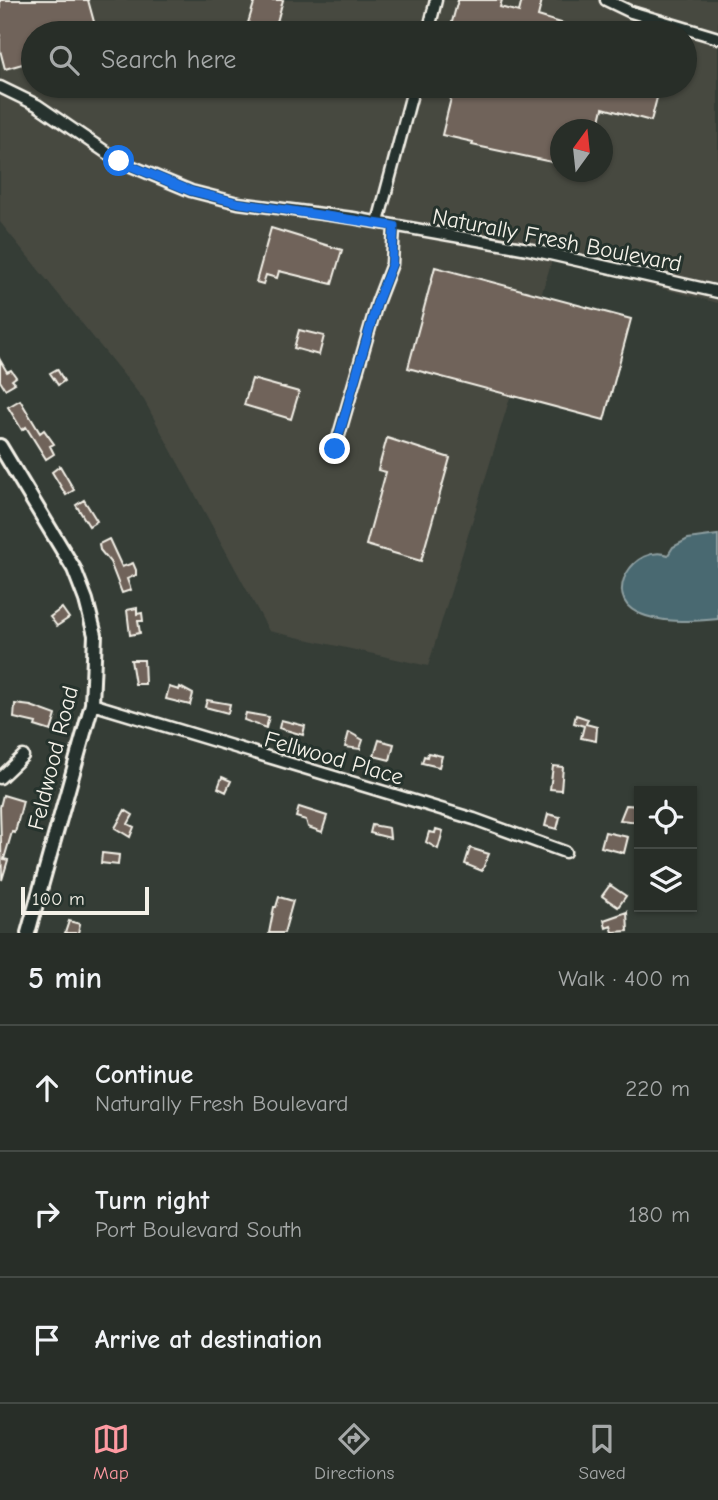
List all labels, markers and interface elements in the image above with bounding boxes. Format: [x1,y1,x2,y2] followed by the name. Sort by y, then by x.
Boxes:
[21,21,697,98] search box
[45,41,83,79] icon: search
[101,45,236,75] text: Search here
[550,119,613,182] north arrow
[103,145,134,176] route start
[430,203,684,277] street label: Naturally Fresh Boulevard
[319,433,350,464] route end
[22,683,84,833] street label: Feldwood Road
[261,725,407,791] street label: Fellwood Place
[634,786,697,912] map controls
[634,786,697,849] button: locate
[634,849,697,912] button: layers
[21,884,149,916] scale bar
[32,888,85,910] text: 100 m
[28,961,102,996] text: 5 min
[558,965,690,992] text: Walk · 400 m
[95,1060,193,1090] text: Continue
[28,1069,66,1107] icon: ahead
[625,1075,690,1102] text: 220 m
[95,1090,348,1117] text: Naturally Fresh Boulevard
[95,1186,209,1216] text: Turn right
[28,1195,66,1233] icon: right
[628,1201,690,1228] text: 180 m
[95,1216,302,1243] text: Port Boulevard South
[28,1321,66,1359] icon: arrive
[95,1325,322,1355] text: Arrive at destination
[92,1420,130,1484] tab: Map
[314,1420,394,1484] tab: Directions
[579,1420,626,1484] tab: Saved

